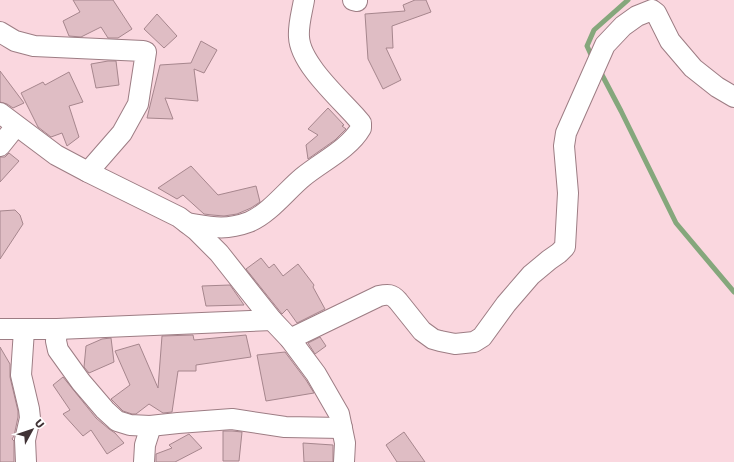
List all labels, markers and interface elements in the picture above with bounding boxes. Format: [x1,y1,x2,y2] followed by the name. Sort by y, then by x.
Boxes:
[12,410,52,450] north arrow
[31,415,48,432] text: U

